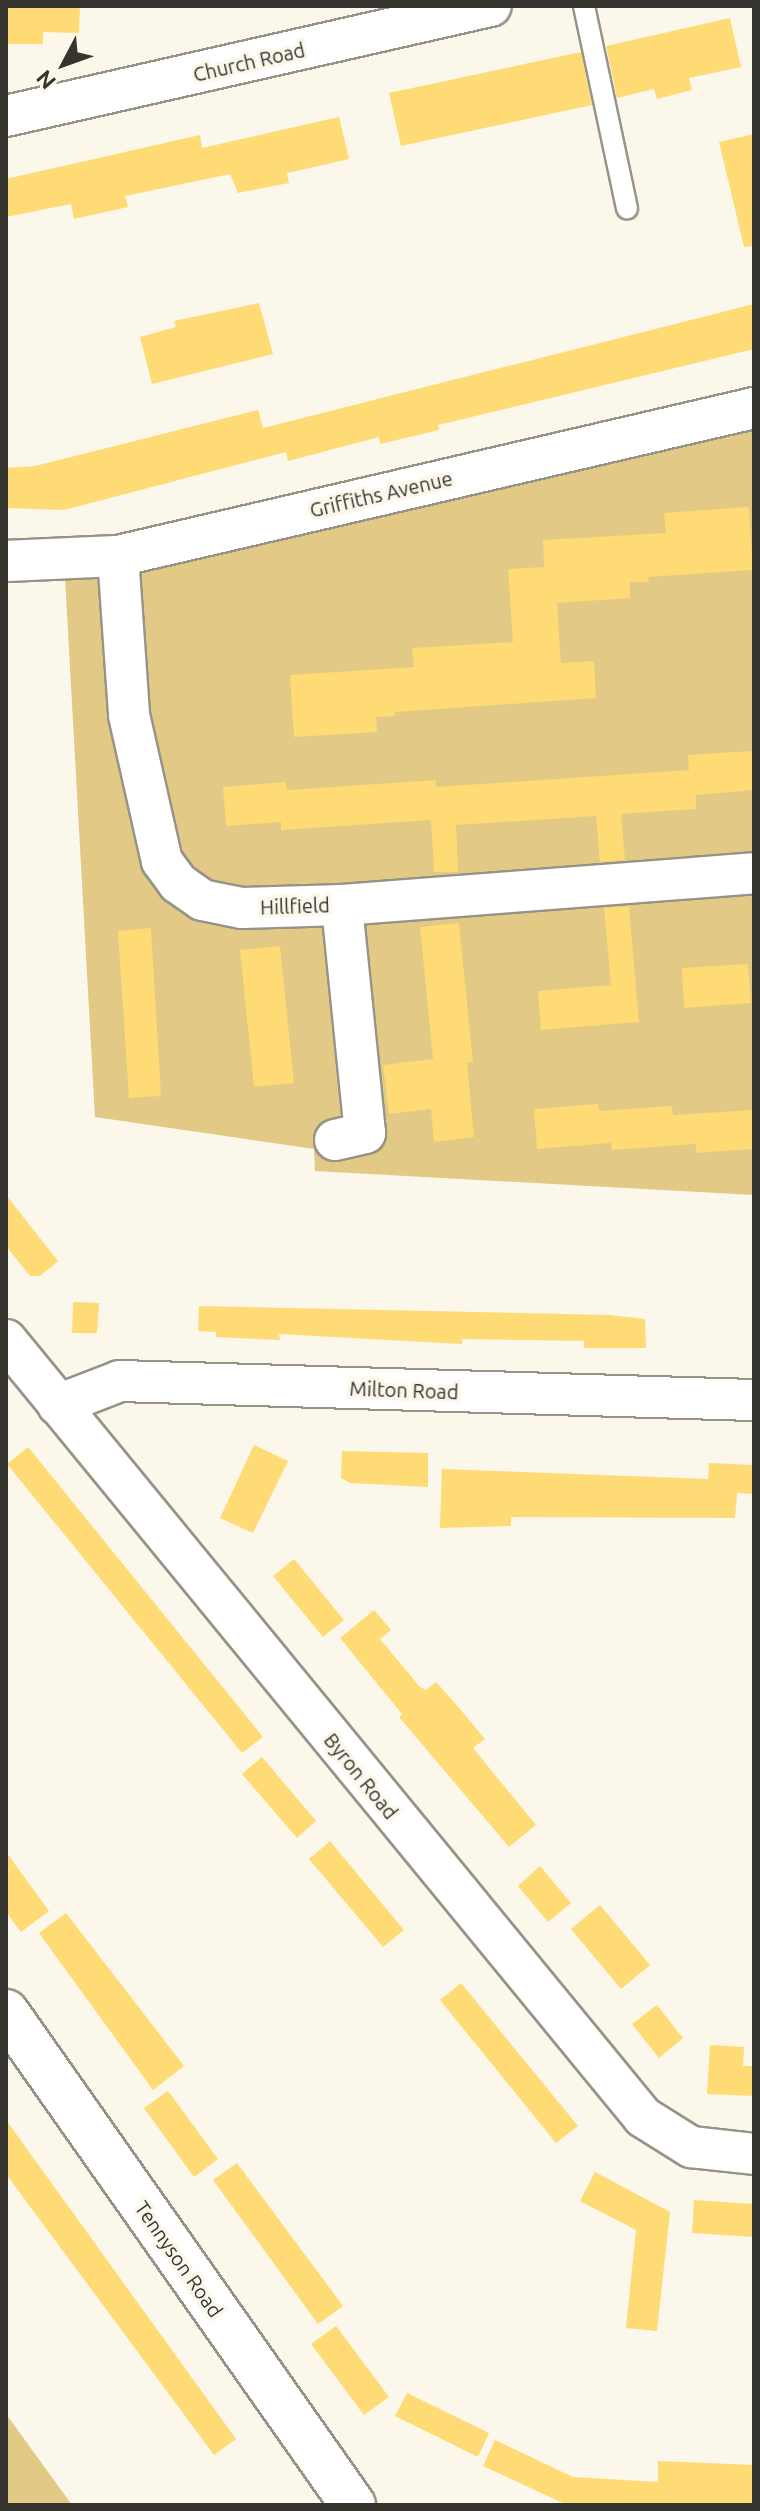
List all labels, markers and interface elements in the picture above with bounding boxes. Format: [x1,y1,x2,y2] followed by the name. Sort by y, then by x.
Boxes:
[24,24,104,104] north arrow
[191,37,307,87] street label: Church Road
[31,66,60,94] text: N
[307,466,455,522] street label: Griffiths Avenue
[260,893,330,919] street label: Hillfield
[349,1376,459,1404] street label: Milton Road
[319,1728,403,1824] street label: Byron Road
[130,2196,228,2322] street label: Tennyson Road

